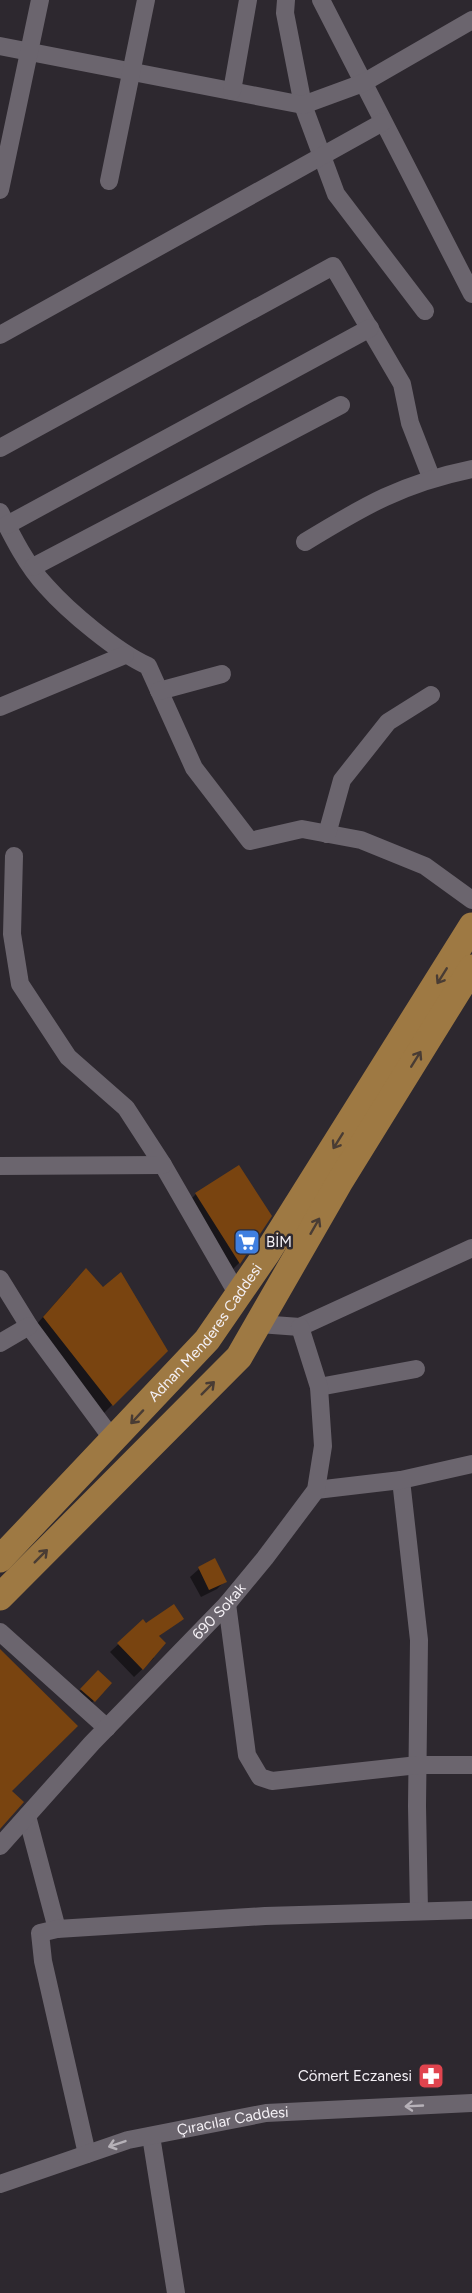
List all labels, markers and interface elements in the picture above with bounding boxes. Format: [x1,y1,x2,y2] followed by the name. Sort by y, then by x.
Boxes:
[435,967,447,984] one-way arrow
[410,1051,422,1068] one-way arrow
[331,1132,343,1149] one-way arrow
[310,1217,321,1235] one-way arrow
[232,1227,262,1257] supermarket icon: BİM
[266,1233,292,1251] place label: BİM
[145,1260,266,1405] street label: Adnan Menderes Caddesi
[201,1380,216,1395] one-way arrow
[130,1409,144,1424] one-way arrow
[34,1548,49,1563] one-way arrow
[188,1579,250,1643] street label: 690 Sokak
[416,2061,446,2091] pharmacy icon: Cömert Eczanesi
[298,2067,412,2085] place label: Cömert Eczanesi
[404,2101,424,2112] one-way arrow
[175,2103,289,2139] street label: Çıracılar Caddesi
[108,2139,127,2150] one-way arrow

